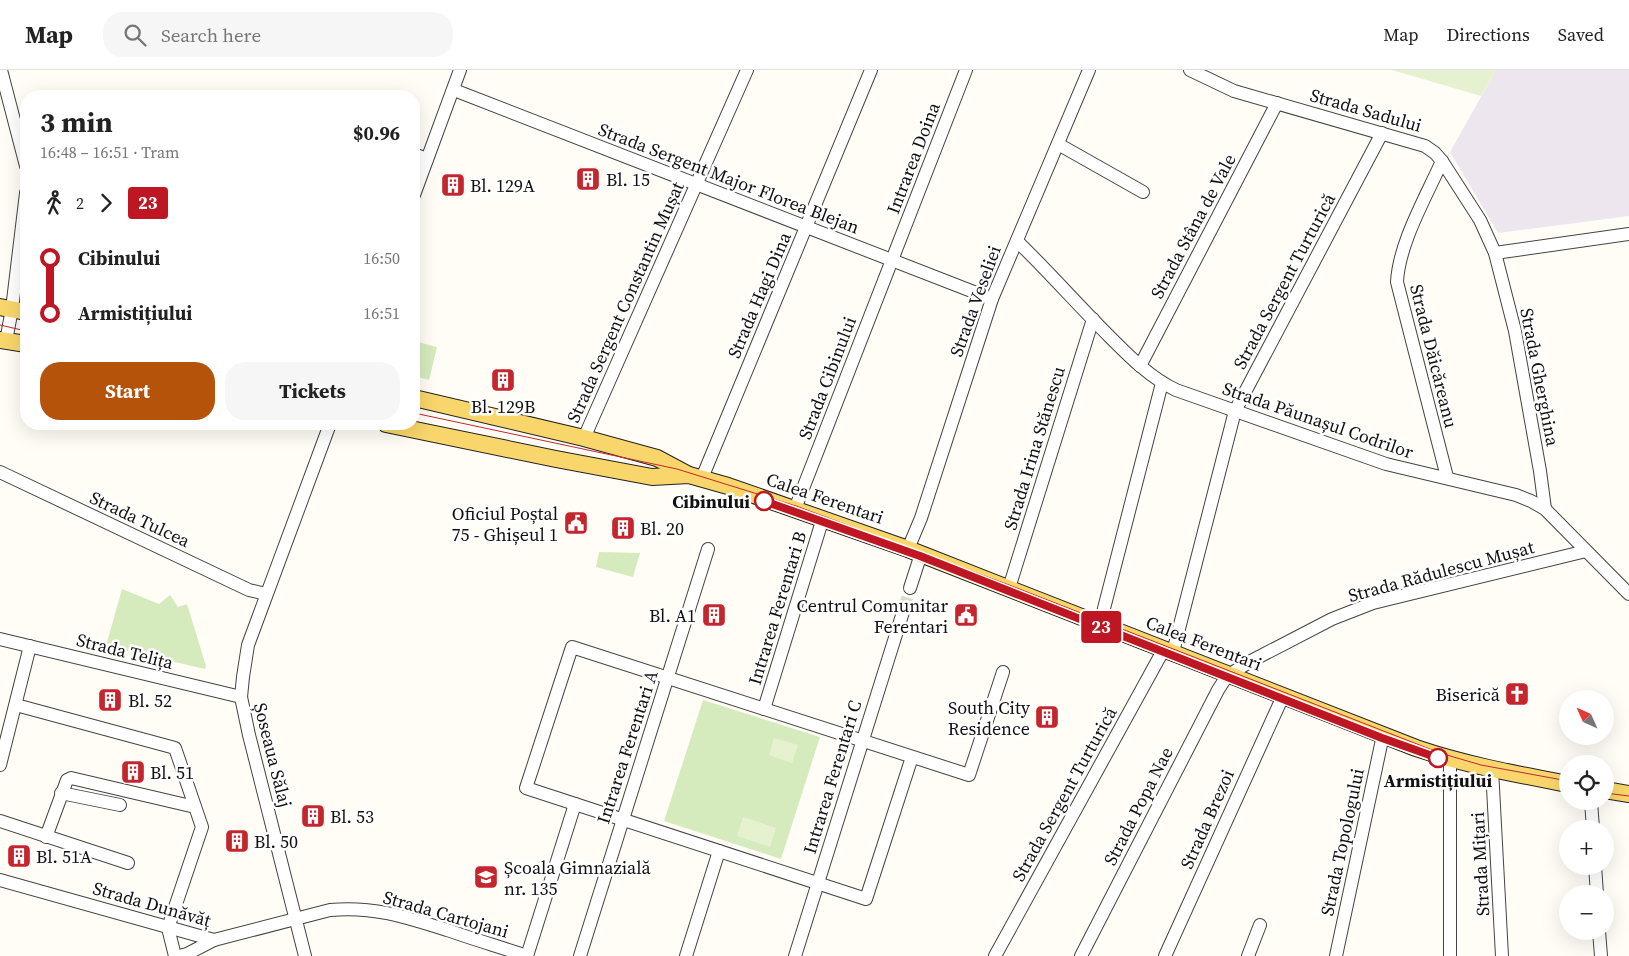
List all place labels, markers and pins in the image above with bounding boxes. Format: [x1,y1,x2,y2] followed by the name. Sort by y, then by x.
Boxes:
[575,166,601,192] building icon: Bl. 15
[606,167,650,192] place label: Bl. 15
[440,172,466,198] building icon: Bl. 129A
[470,173,535,198] place label: Bl. 129A
[490,367,516,393] building icon: Bl. 129B
[471,394,535,419] place label: Bl. 129B
[672,489,750,514] place label: Cibinului
[754,491,774,511] marker: Cibinului
[451,501,558,547] place label: Oficiul Poștal 75 - Ghișeul 1
[563,510,589,536] public building icon: Oficiul Poștal 75 - Ghișeul 1
[610,515,636,541] building icon: Bl. 20
[640,516,684,541] place label: Bl. 20
[796,593,948,639] place label: Centrul Comunitar Ferentari
[701,602,727,628] building icon: Bl. A1
[953,602,979,628] public building icon: Centrul Comunitar Ferentari
[649,603,696,628] place label: Bl. A1
[1504,681,1530,707] church icon: Biserică
[1435,682,1501,707] place label: Biserică
[97,687,123,713] building icon: Bl. 52
[128,688,172,713] place label: Bl. 52
[948,695,1031,741] place label: South City Residence
[1034,704,1060,730] building icon: South City Residence
[1428,748,1448,768] marker: Armistițiului
[120,759,146,785] building icon: Bl. 51
[150,760,194,785] place label: Bl. 51
[1384,768,1492,793] place label: Armistițiului
[300,803,326,829] building icon: Bl. 53
[330,804,374,829] place label: Bl. 53
[224,828,250,854] building icon: Bl. 50
[254,829,298,854] place label: Bl. 50
[6,843,32,869] building icon: Bl. 51A
[36,844,92,869] place label: Bl. 51A
[504,855,651,901] place label: Școala Gimnazială nr. 135
[473,864,499,890] school or university icon: Școala Gimnazială nr. 135

